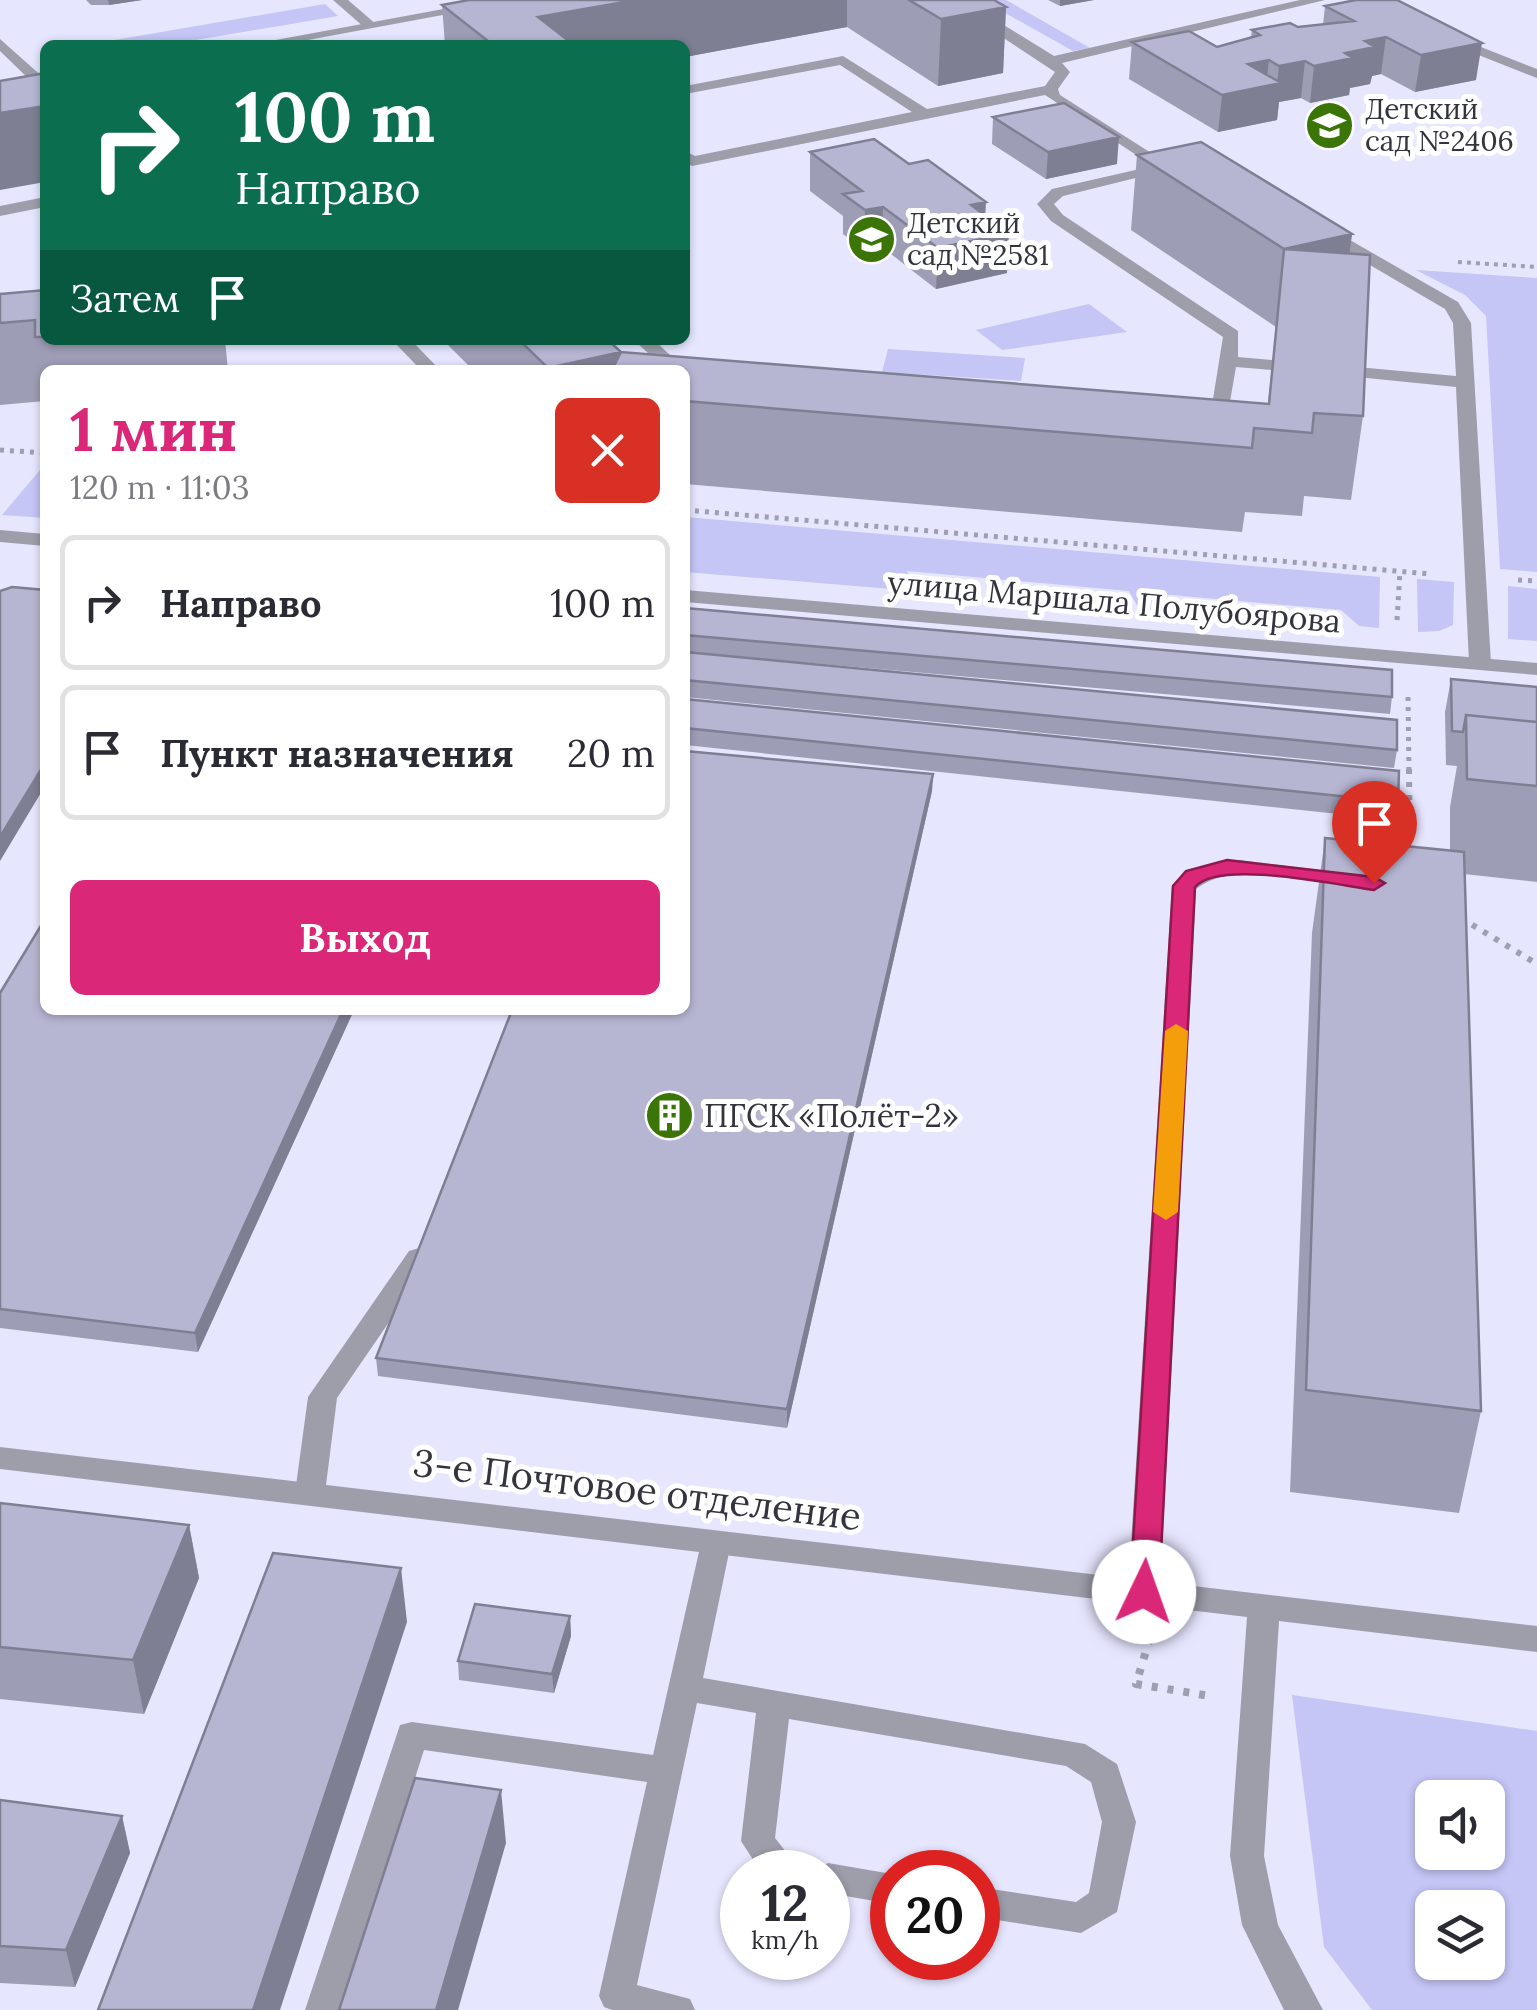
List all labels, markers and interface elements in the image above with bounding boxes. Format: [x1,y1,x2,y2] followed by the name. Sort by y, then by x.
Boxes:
[235,72,435,161] text: 100 m
[70,80,200,210] icon: right
[1365,91,1514,159] place label: Детский сад №2406
[1304,99,1356,151] school or university icon: Детский сад №2406
[235,159,421,216] text: Направо
[907,205,1049,273] place label: Детский сад №2581
[846,213,898,265] school or university icon: Детский сад №2581
[200,270,255,325] icon: arrive
[70,274,180,322] text: Затем
[70,391,238,467] text: 1 мин
[555,398,660,503] button: close
[70,467,250,508] text: 120 m · 11:03
[886,561,1342,642] street label: улица Маршала Полубоярова
[75,575,130,630] icon: right
[160,579,322,627] text: Направо
[550,579,655,627] text: 100 m
[75,725,130,780] icon: arrive
[160,729,514,777] text: Пункт назначения
[567,729,655,777] text: 20 m
[1332,781,1417,884] pin
[1347,796,1402,851] icon: arrive
[70,880,660,995] button: Выход
[643,1090,695,1142] building icon: ПГСК «Полёт-2»
[704,1095,959,1136] place label: ПГСК «Полёт-2»
[410,1438,864,1540] street label: 3-е Почтовое отделение
[1092,1540,1196,1644] position arrow
[1415,1780,1505,1980] map controls
[1415,1780,1505,1870] button: sound
[870,1850,1000,1980] speed limit sign: 20
[762,1871,808,1935] text: 12
[1415,1890,1505,1980] button: layers
[751,1924,819,1956] text: km/h

